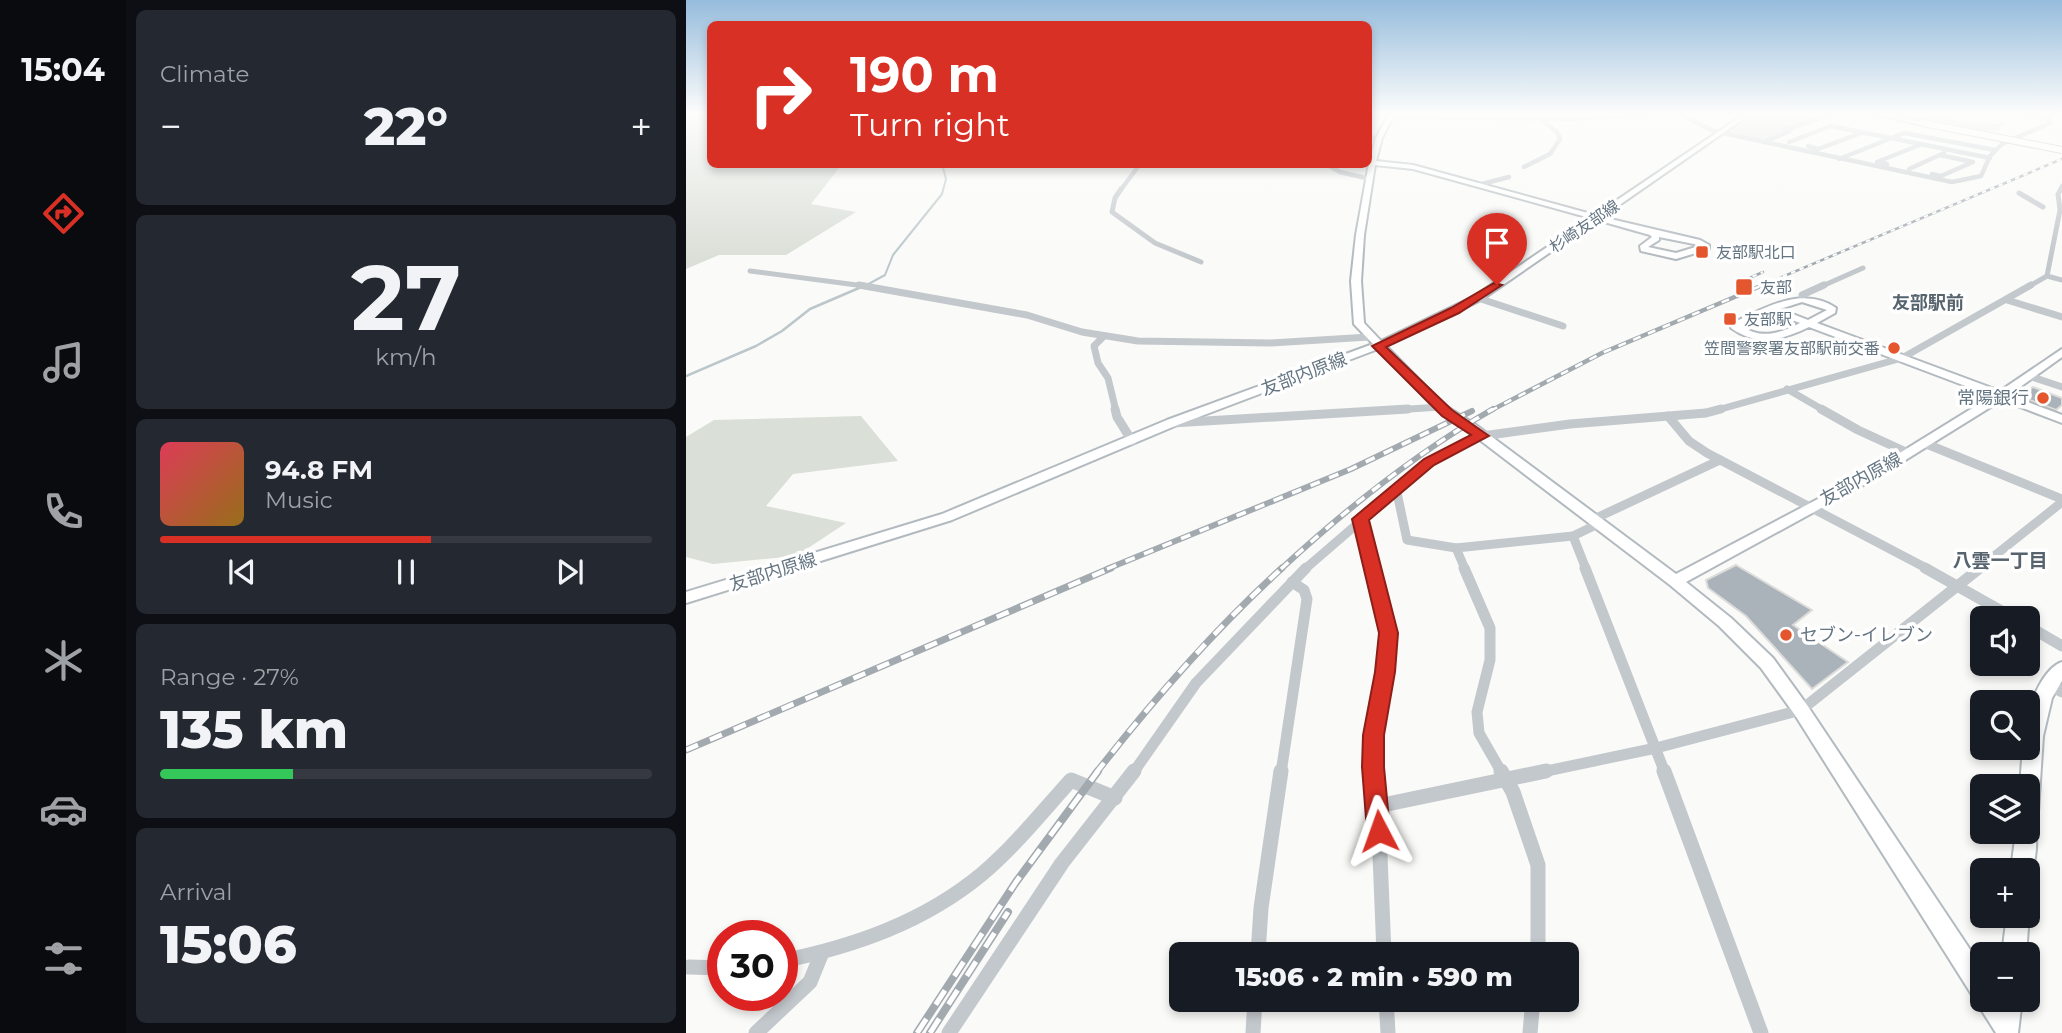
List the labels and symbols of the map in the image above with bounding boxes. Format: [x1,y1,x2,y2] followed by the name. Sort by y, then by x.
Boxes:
[1546,196,1623,257] street label: 杉崎友部線
[1467,213,1527,285] pin
[1716,243,1796,262] place label: 友部駅北口
[1694,244,1710,260] marker: 友部駅北口
[1734,277,1754,297] marker: 友部
[1760,278,1792,297] place label: 友部
[1892,292,1964,314] district label: 友部駅前
[1744,310,1792,329] place label: 友部駅
[1722,311,1738,327] marker: 友部駅
[1704,339,1880,358] place label: 笠間警察署友部駅前交番
[1886,340,1902,356] marker: 笠間警察署友部駅前交番
[1258,348,1350,400] street label: 友部内原線
[1957,387,2029,409] place label: 常陽銀行
[2035,390,2051,406] marker: 常陽銀行
[1816,448,1906,510] street label: 友部内原線
[727,548,819,596] street label: 友部内原線
[1952,549,2048,572] district label: 八雲一丁目
[1800,624,1933,646] place label: セブン-イレブン
[1778,627,1794,643] marker: セブン-イレブン
[1342,794,1416,868] position arrow
[707,920,798,1011] speed limit sign: 30

